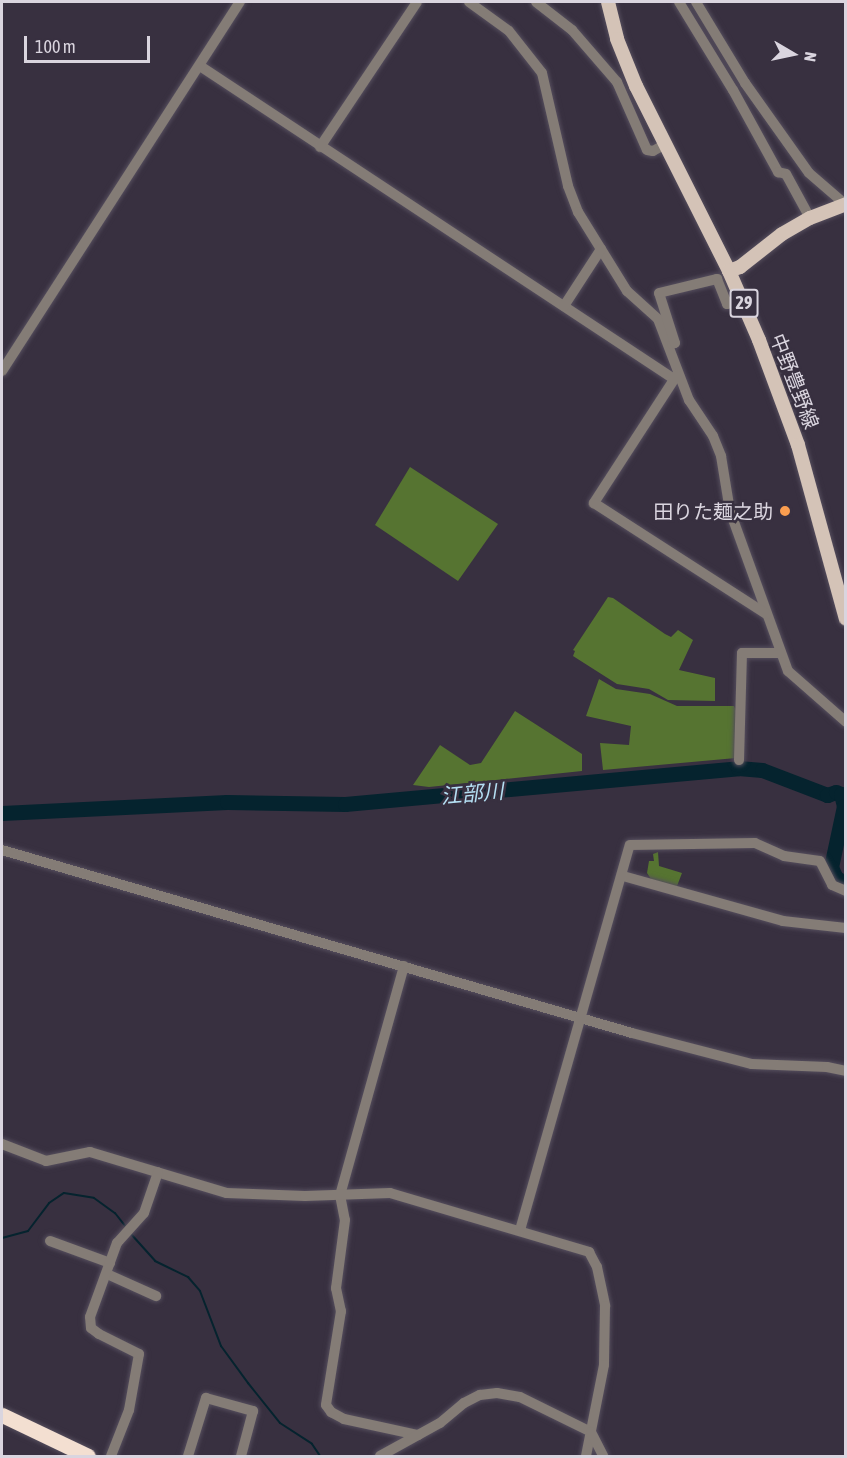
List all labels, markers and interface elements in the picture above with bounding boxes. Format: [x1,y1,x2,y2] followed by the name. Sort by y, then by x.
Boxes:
[27,24,153,62] scale bar
[763,24,823,84] north arrow
[35,36,76,57] text: 100 m
[801,51,820,63] text: N
[729,288,759,318] road number: 29
[766,330,824,432] street label: 中野豊野線
[653,499,773,523] place label: 田りた麺之助
[778,504,792,518] marker: 田りた麺之助
[440,778,504,808] water label: 江部川

